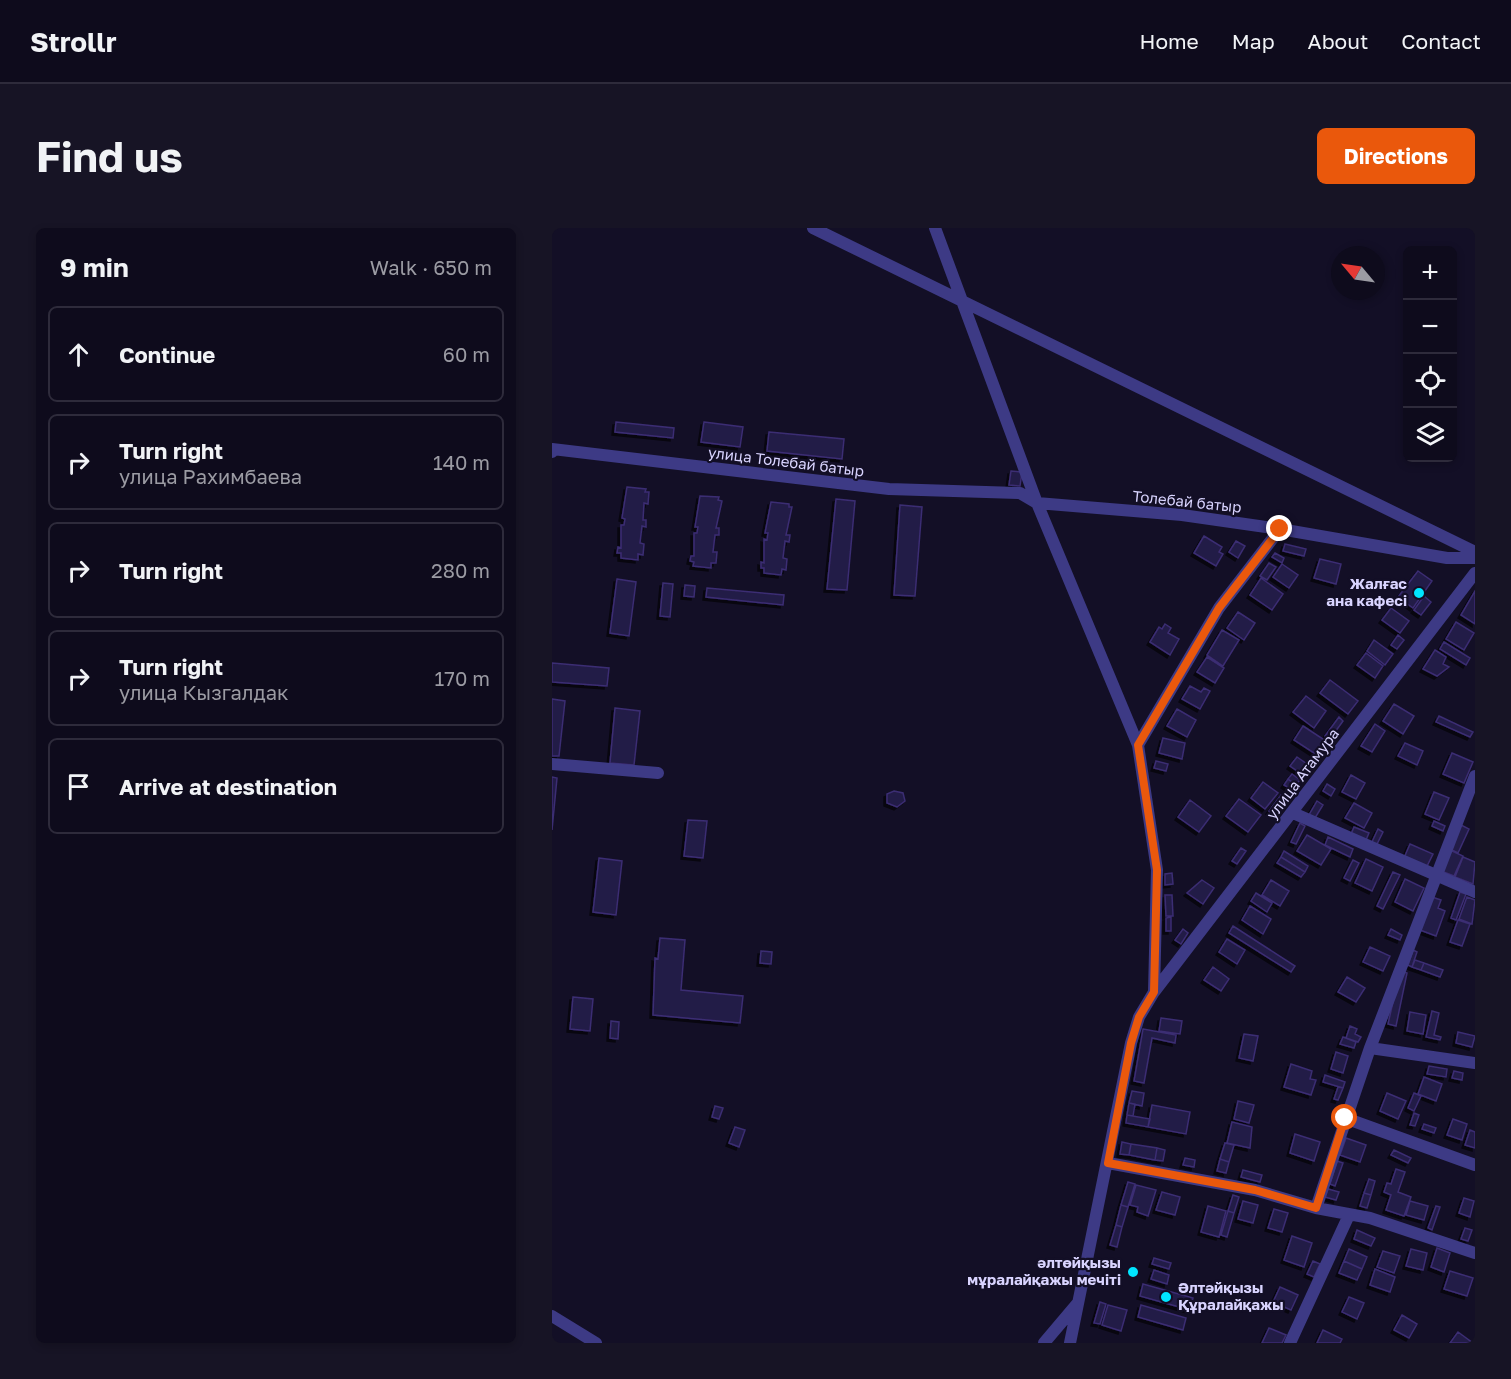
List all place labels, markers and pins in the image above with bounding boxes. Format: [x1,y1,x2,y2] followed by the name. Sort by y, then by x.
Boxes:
[1326,574,1407,609] place label: Жалғас ана кафесі
[1412,586,1426,600] marker: Жалғас ана кафесі
[967,1253,1121,1289] place label: әлтөйқызы мұралайқажы мечіті
[1126,1265,1140,1279] marker: әлтөйқызы мұралайқажы мечіті
[1178,1278,1284,1314] place label: Әлтәйқызы Құралайқажы
[1159,1290,1173,1304] marker: Әлтәйқызы Құралайқажы

